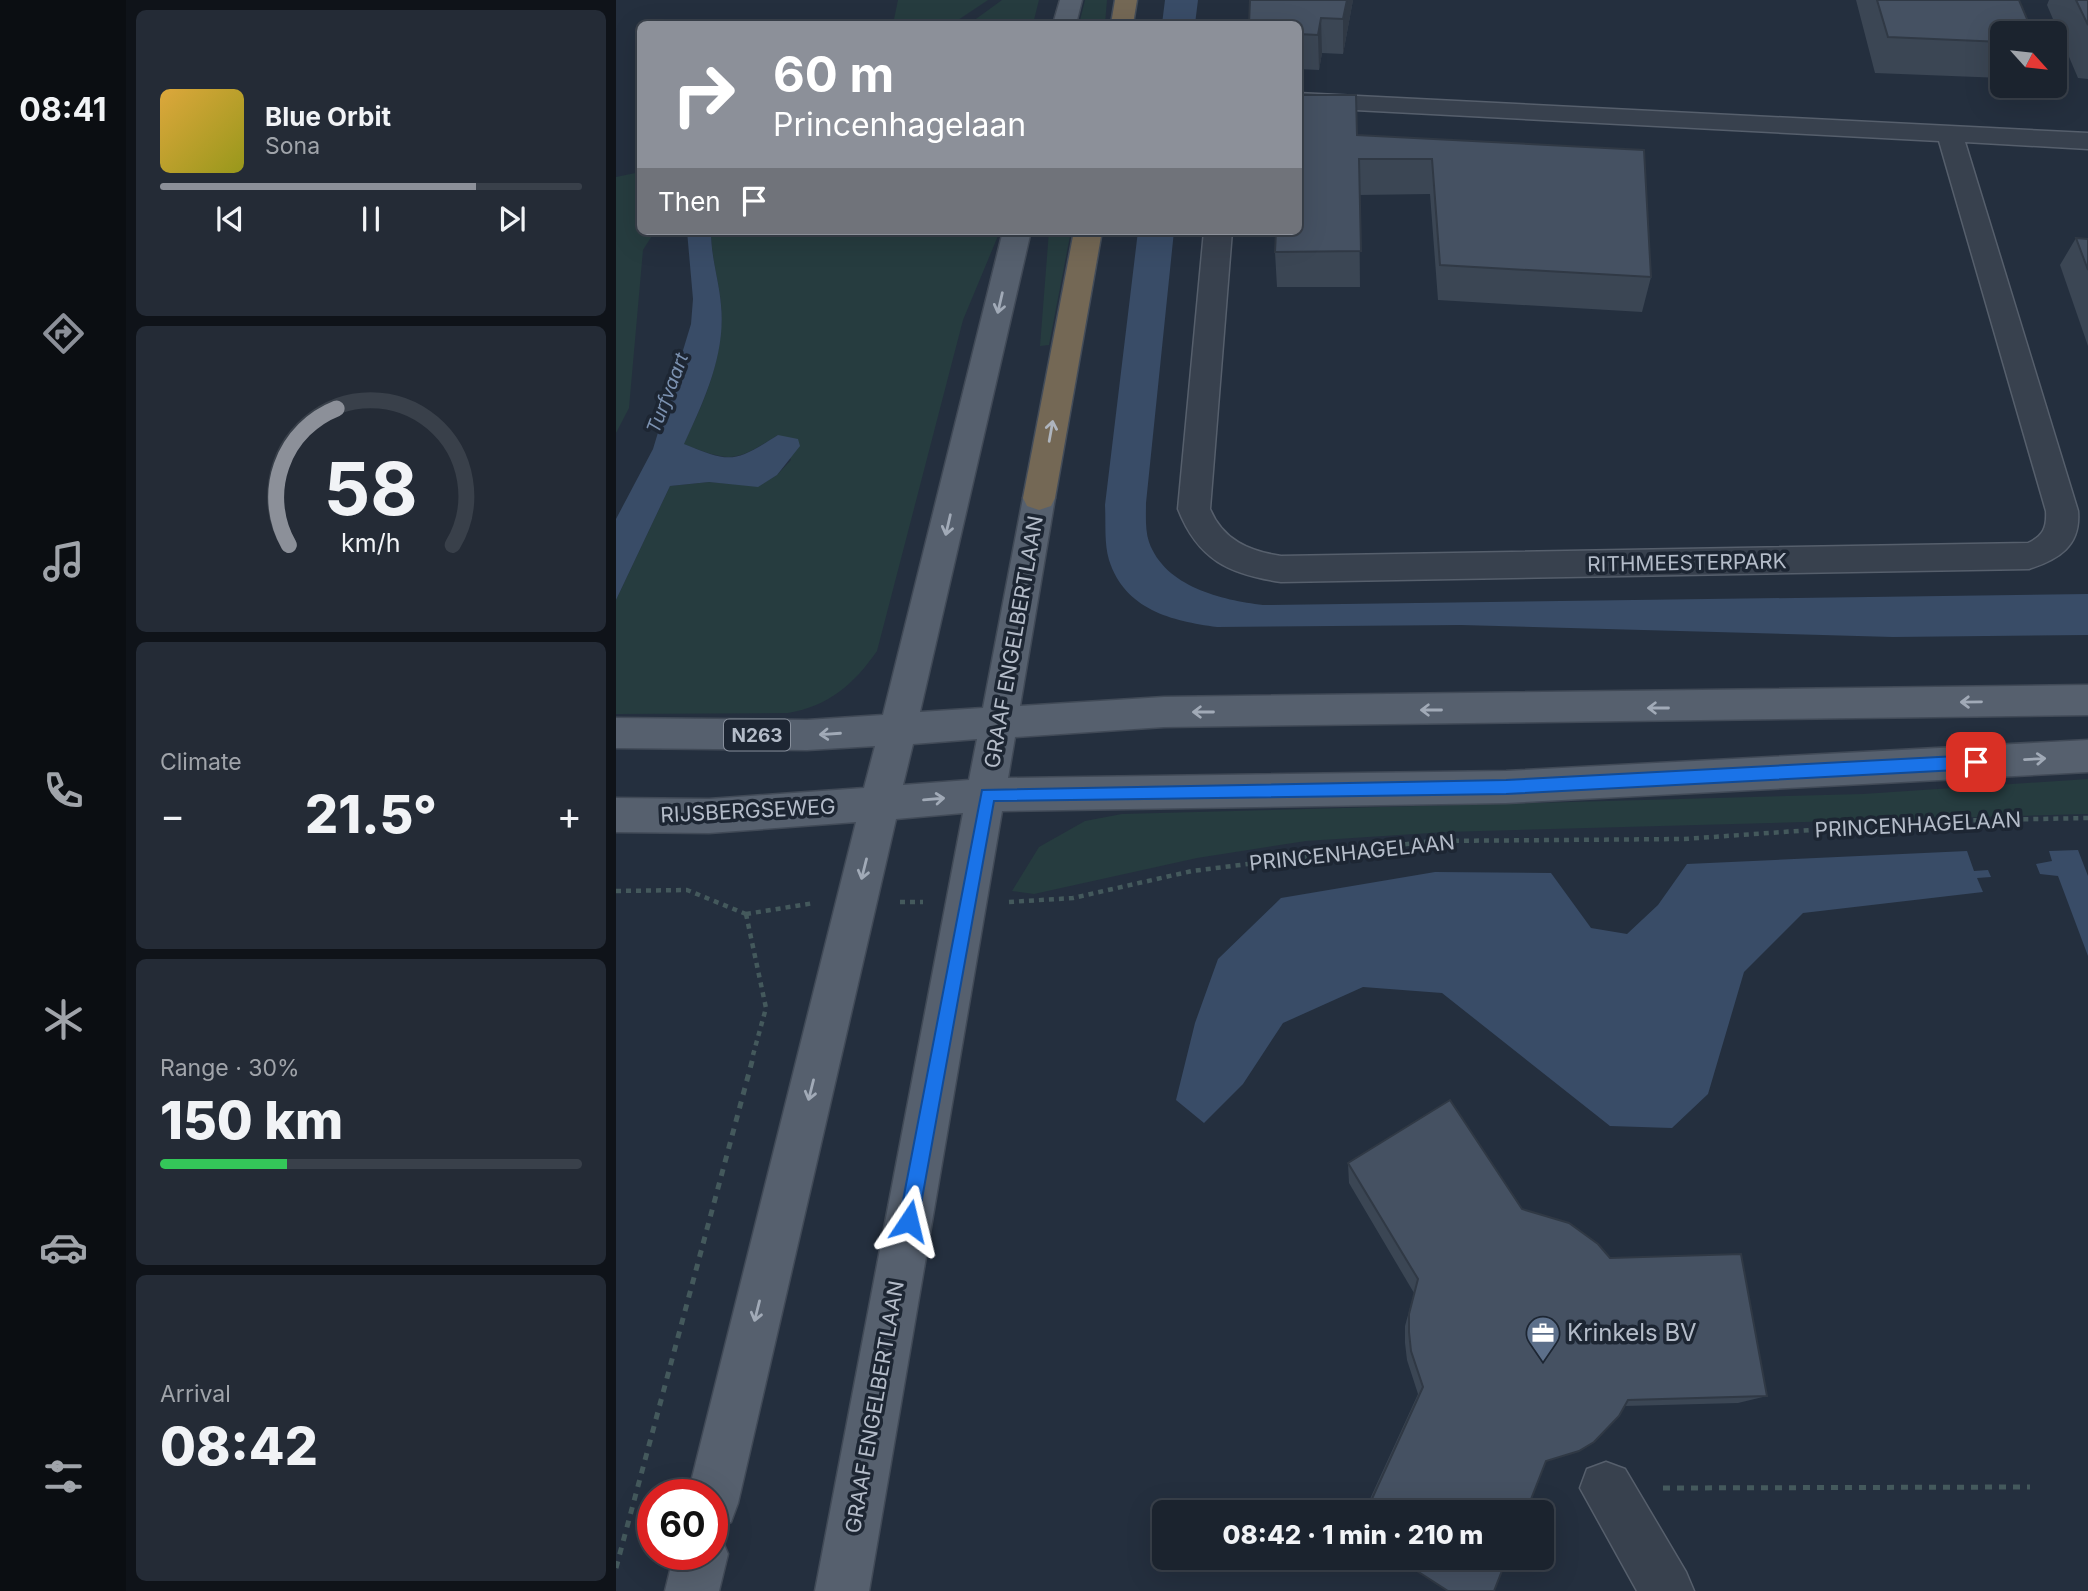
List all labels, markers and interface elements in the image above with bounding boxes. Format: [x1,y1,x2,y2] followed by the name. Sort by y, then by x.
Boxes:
[1990,21,2067,98] north arrow
[1990,21,2067,98] map controls
[773,45,894,104] text: 60 m
[658,49,749,140] icon: right
[19,90,107,129] text: 08:41
[265,101,391,132] text: Blue Orbit
[773,105,1026,144] text: Princenhagelaan
[265,132,320,160] text: Sona
[735,182,773,220] icon: arrive
[658,186,721,217] text: Then
[211,200,249,238] icon: previous
[352,200,390,238] icon: pause
[493,200,531,238] icon: next
[993,291,1007,314] one-way arrow
[39,309,88,358] icon: directions
[642,349,694,437] water label: Turfvaart
[1045,420,1059,443] one-way arrow
[324,445,418,534] text: 58
[941,513,954,536] one-way arrow
[979,514,1048,770] street label: GRAAF ENGELBERTLAAN
[341,528,401,558] text: km/h
[39,537,88,586] icon: music
[1587,548,1787,577] street label: RITHMEESTERPARK
[1960,695,1983,709] one-way arrow
[1647,701,1670,715] one-way arrow
[1420,703,1443,717] one-way arrow
[1192,705,1215,718] one-way arrow
[724,720,790,750] road number: N263
[819,728,842,741] one-way arrow
[1946,732,2006,792] pin
[1957,743,1995,781] icon: arrive
[160,748,242,776] text: Climate
[2023,752,2046,765] one-way arrow
[39,766,88,815] icon: phone
[305,783,437,846] text: 21.5°
[160,792,185,838] text: −
[557,792,582,838] text: +
[922,792,945,805] one-way arrow
[660,793,836,828] street label: RIJSBERGSEWEG
[1814,807,2022,842] street label: PRINCENHAGELAAN
[1248,829,1456,876] street label: PRINCENHAGELAAN
[857,858,870,880] one-way arrow
[39,995,88,1044] icon: climate
[160,1054,300,1082] text: Range · 30%
[803,1079,816,1101] one-way arrow
[160,1089,343,1152] text: 150 km
[872,1184,946,1258] position arrow
[39,1223,88,1272] icon: car
[840,1279,909,1535] street label: GRAAF ENGELBERTLAAN
[749,1300,762,1322] one-way arrow
[1524,1314,1562,1363] office icon: Krinkels BV
[1567,1318,1697,1347] place label: Krinkels BV
[160,1380,231,1408] text: Arrival
[160,1415,318,1478] text: 08:42
[39,1452,88,1501] icon: filters
[637,1479,728,1570] speed limit sign: 60
[1223,1519,1483,1550] text: 08:42 · 1 min · 210 m

